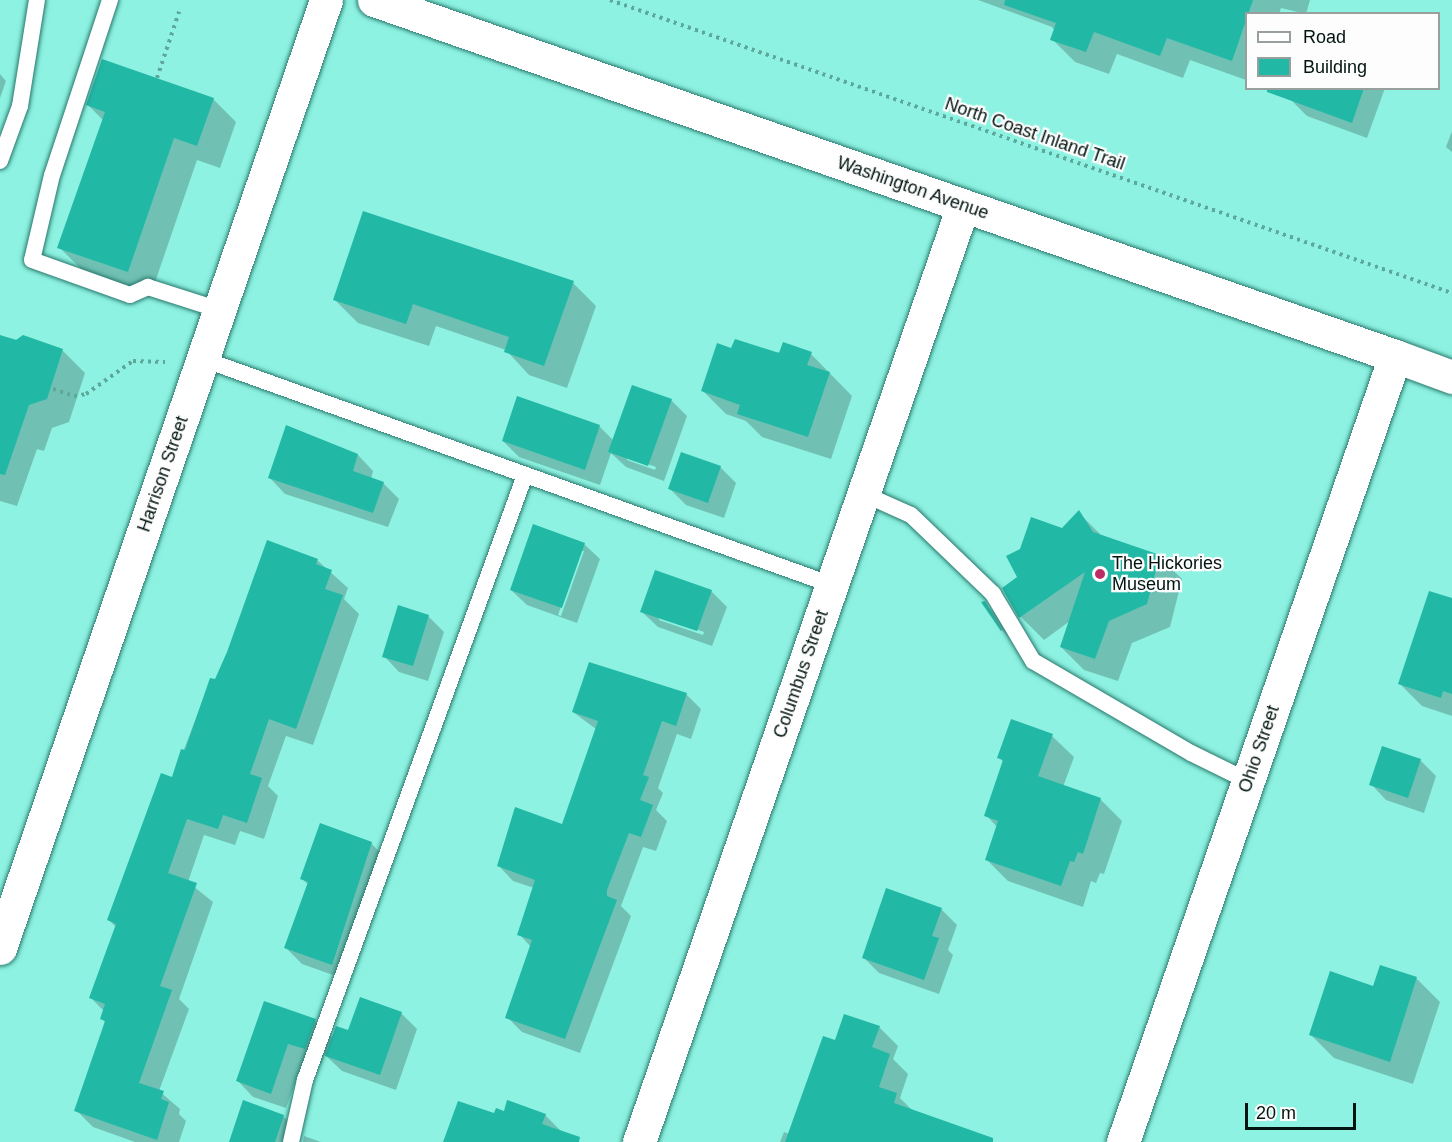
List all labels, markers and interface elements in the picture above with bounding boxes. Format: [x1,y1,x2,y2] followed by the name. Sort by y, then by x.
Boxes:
[1245,12,1440,90] legend
[1303,27,1346,47] text: Road
[1303,57,1367,77] text: Building
[942,93,1128,175] street label: North Coast Inland Trail
[834,152,992,224] street label: Washington Avenue
[133,413,193,535] street label: Harrison Street
[1112,553,1222,596] place label: The Hickories Museum
[1093,567,1107,581] marker: The Hickories Museum
[769,607,833,741] street label: Columbus Street
[1234,702,1284,796] street label: Ohio Street
[1248,1091,1359,1129] scale bar
[1256,1103,1296,1123] text: 20 m

